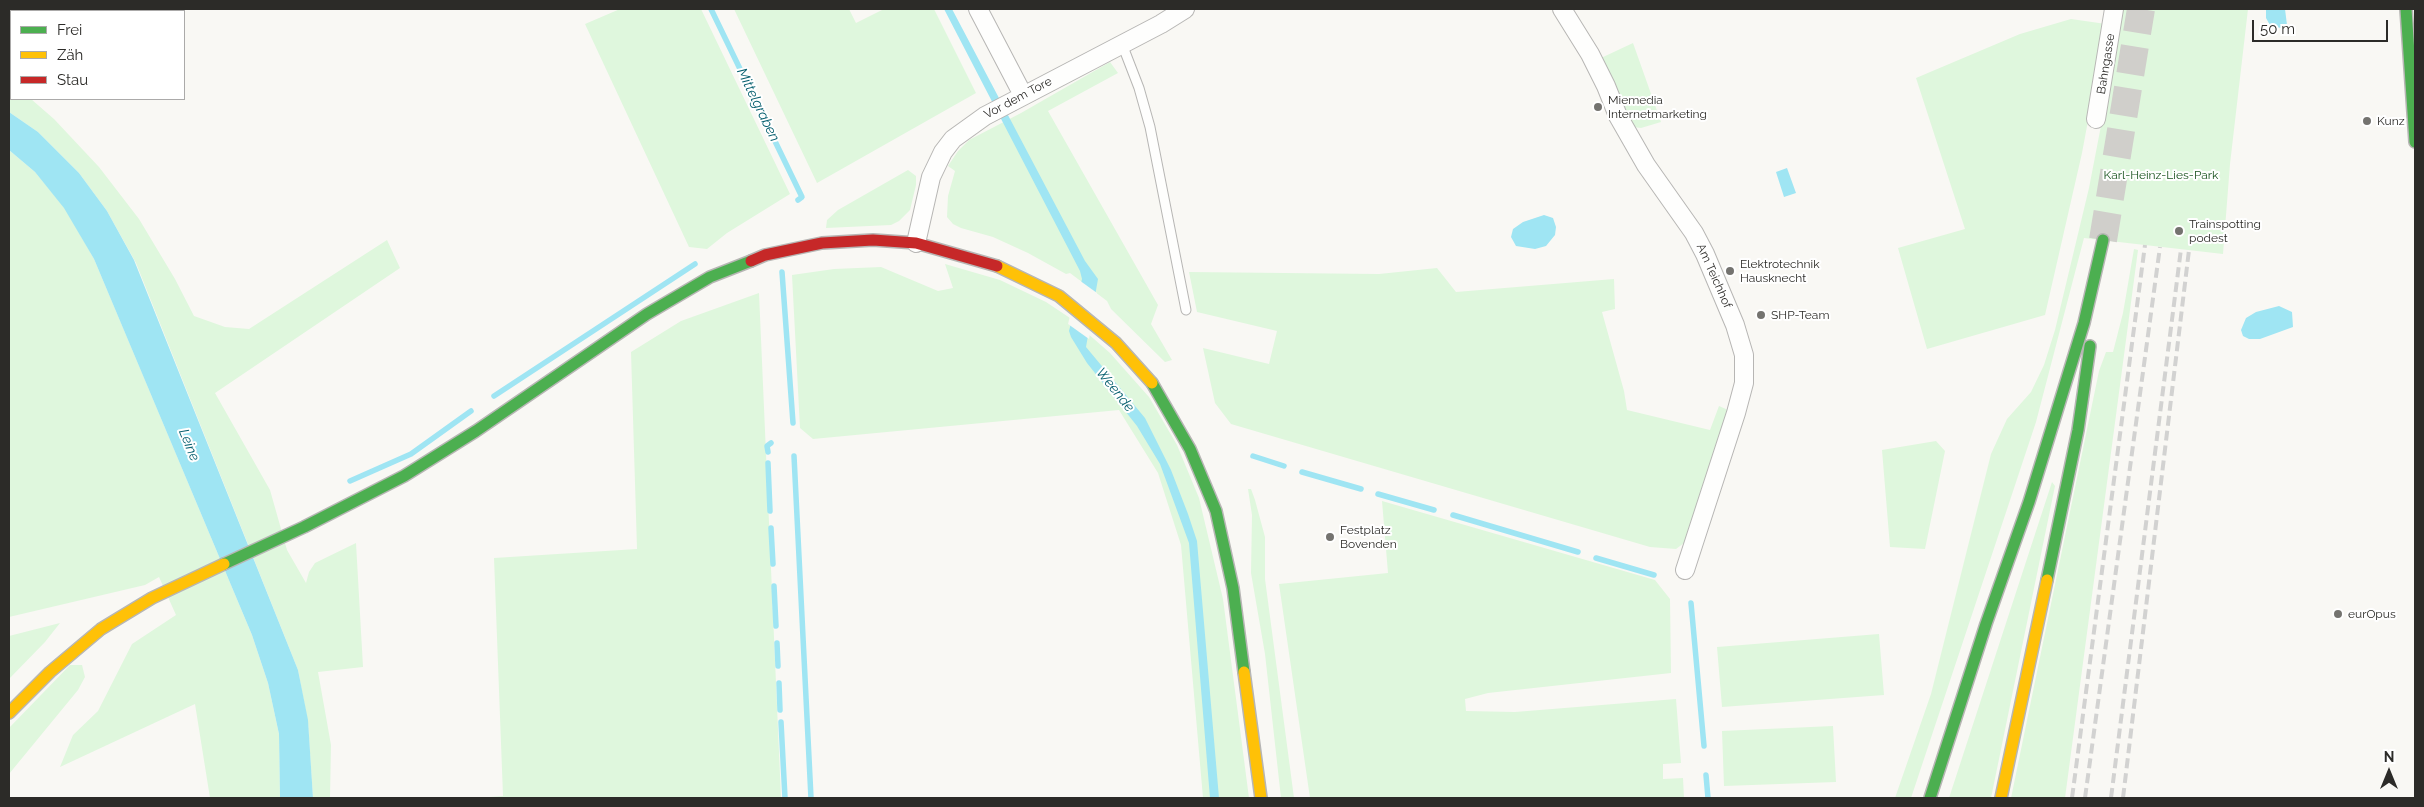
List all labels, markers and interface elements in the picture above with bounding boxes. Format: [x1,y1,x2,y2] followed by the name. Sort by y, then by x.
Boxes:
[10,10,185,100] legend
[2254,10,2390,42] scale bar
[2260,20,2295,38] text: 50 m
[57,21,82,39] text: Frei
[2094,33,2118,95] street label: Bahngasse
[57,46,83,64] text: Zäh
[733,66,783,144] water label: Mittelgraben
[57,71,88,89] text: Stau
[982,74,1054,122] street label: Vor dem Tore
[1608,93,1707,121] place label: Miemedia Internetmarketing
[1592,101,1604,113] marker: Miemedia Internetmarketing
[2377,114,2405,128] place label: Kunz
[2361,115,2373,127] marker: Kunz
[2104,168,2218,182] park label: Karl-Heinz-Lies-Park
[2189,217,2261,245] place label: Trainspotting podest
[2173,225,2185,237] marker: Trainspotting podest
[1693,241,1735,311] street label: Am Teichhof
[1740,257,1820,285] place label: Elektrotechnik Hausknecht
[1724,265,1736,277] marker: Elektrotechnik Hausknecht
[1771,308,1829,322] place label: SHP-Team
[1755,309,1767,321] marker: SHP-Team
[1092,365,1138,415] water label: Weende
[175,426,203,464] water label: Leine
[1340,523,1397,551] place label: Festplatz Bovenden
[1324,531,1336,543] marker: Festplatz Bovenden
[2348,607,2396,621] place label: eurOpus
[2332,608,2344,620] marker: eurOpus
[2364,747,2414,797] north arrow
[2384,749,2394,765] text: N

